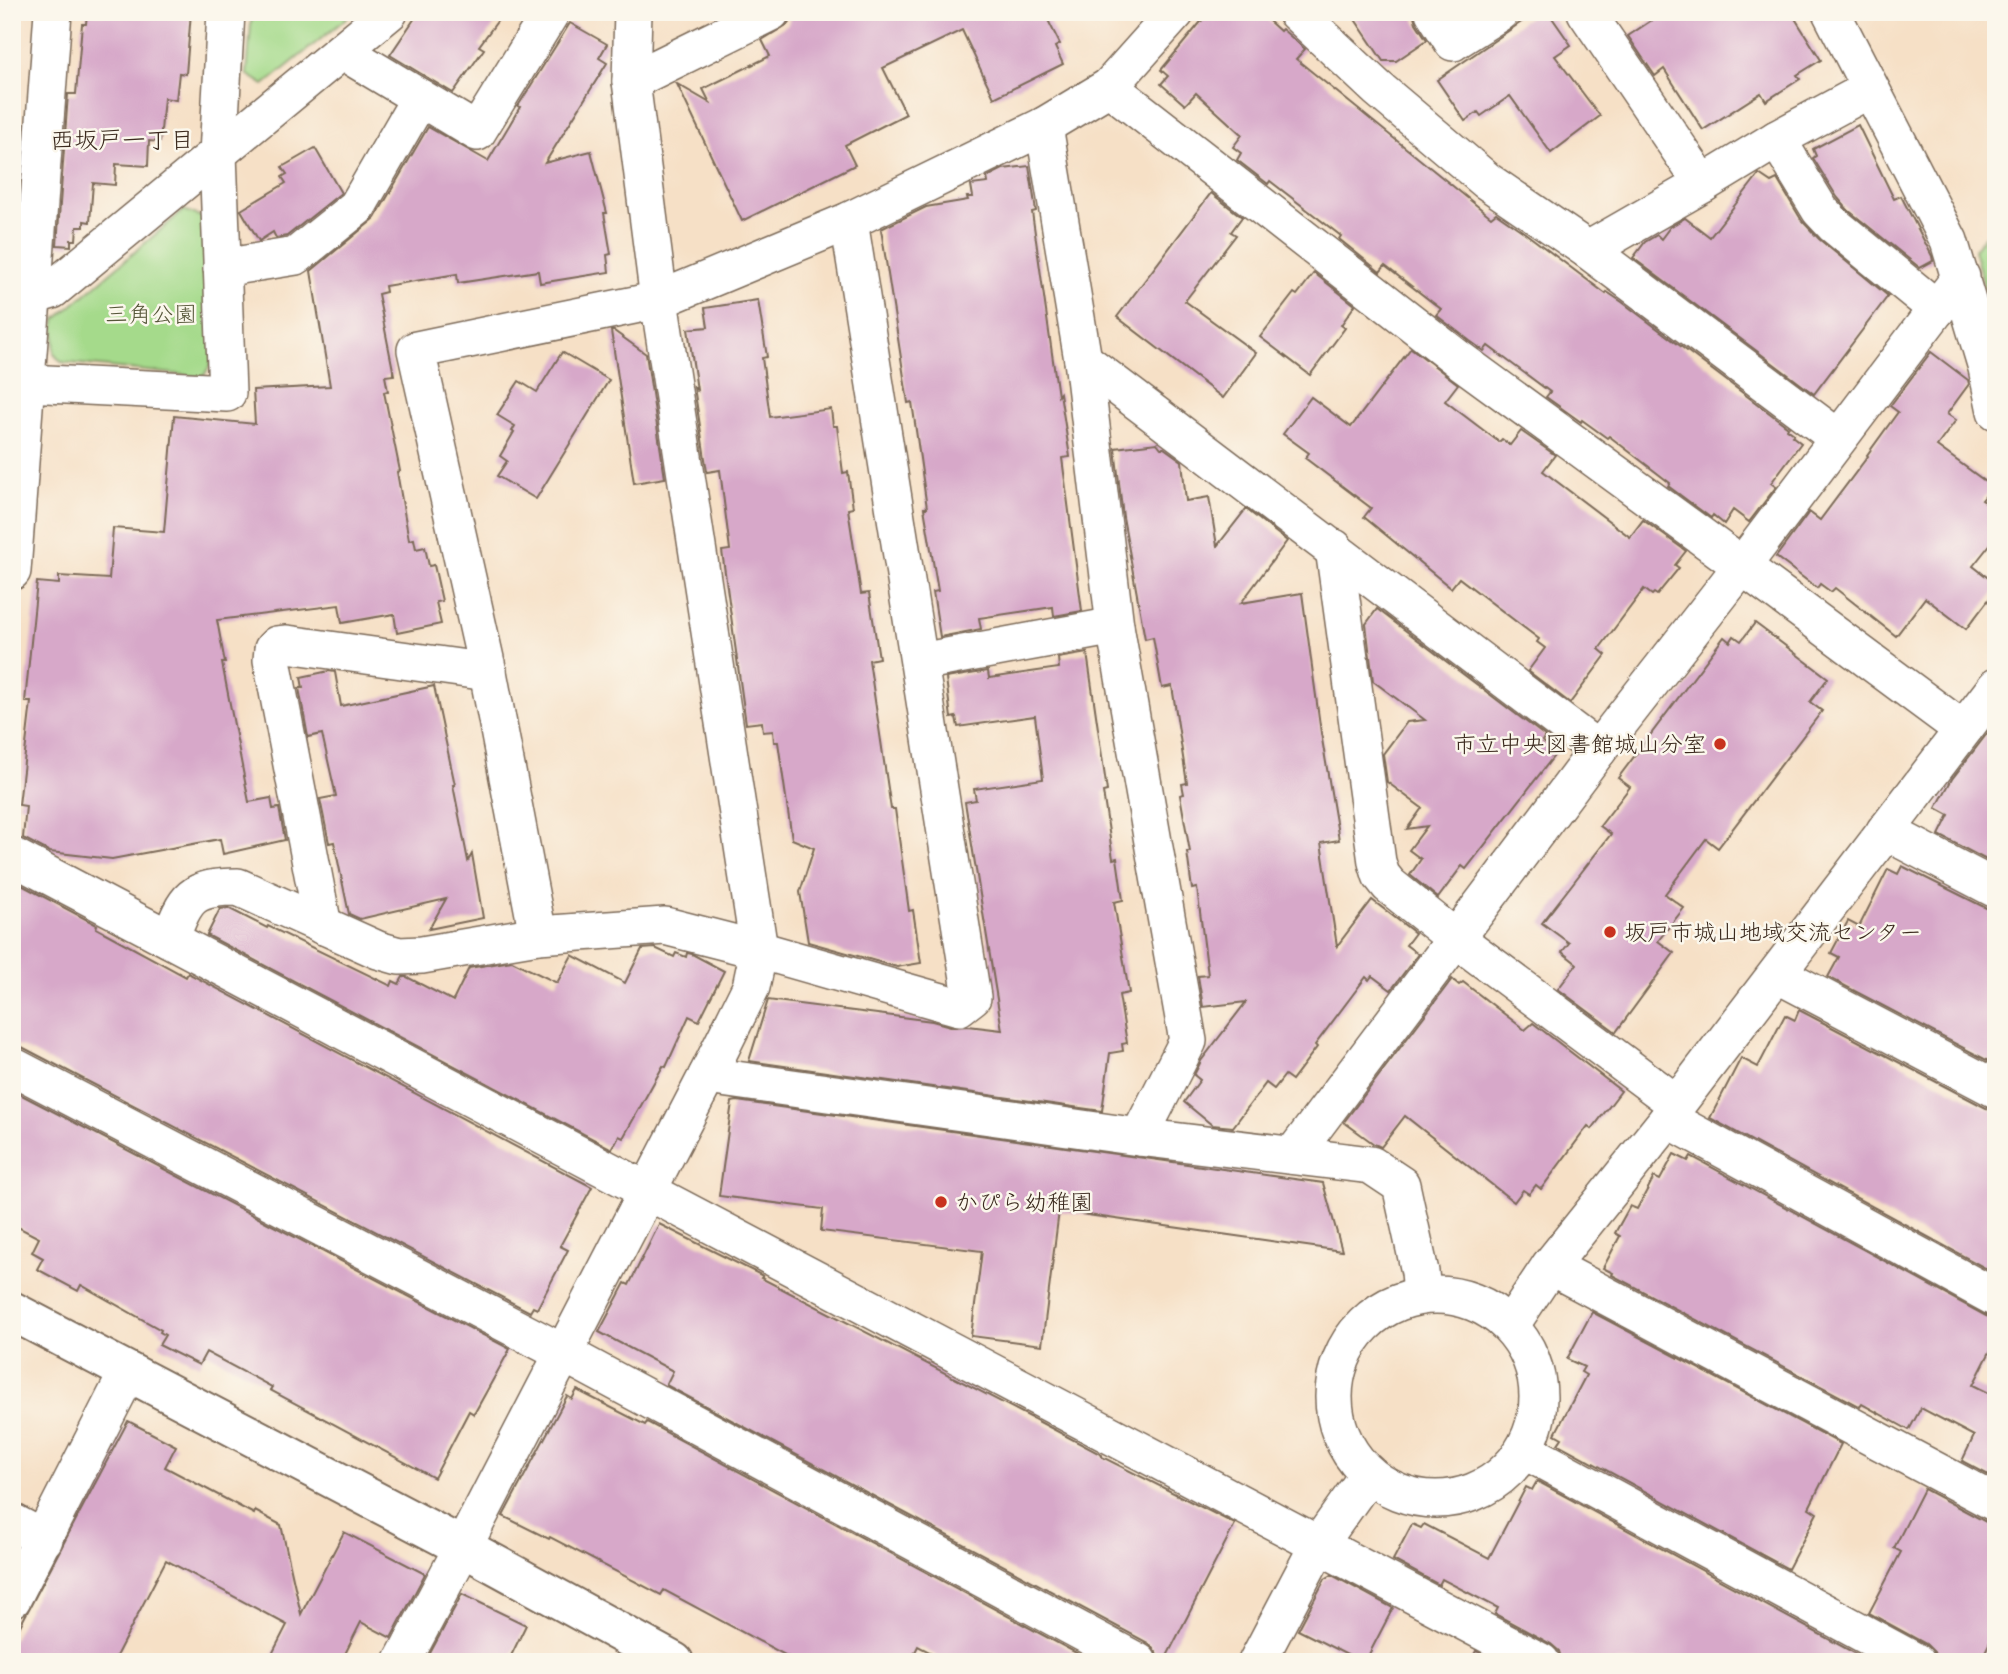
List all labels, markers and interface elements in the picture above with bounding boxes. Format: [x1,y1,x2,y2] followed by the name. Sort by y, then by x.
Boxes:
[50,126,194,157] district label: 西坂戸一丁目
[105,301,197,331] park label: 三角公園
[1453,731,1706,761] place label: 市立中央図書館城山分室
[1712,736,1728,752] marker: 市立中央図書館城山分室
[1624,919,1922,949] place label: 坂戸市城山地域交流センター
[1602,924,1618,940] marker: 坂戸市城山地域交流センター
[955,1189,1093,1219] place label: かぴら幼稚園
[933,1194,949,1210] marker: かぴら幼稚園

